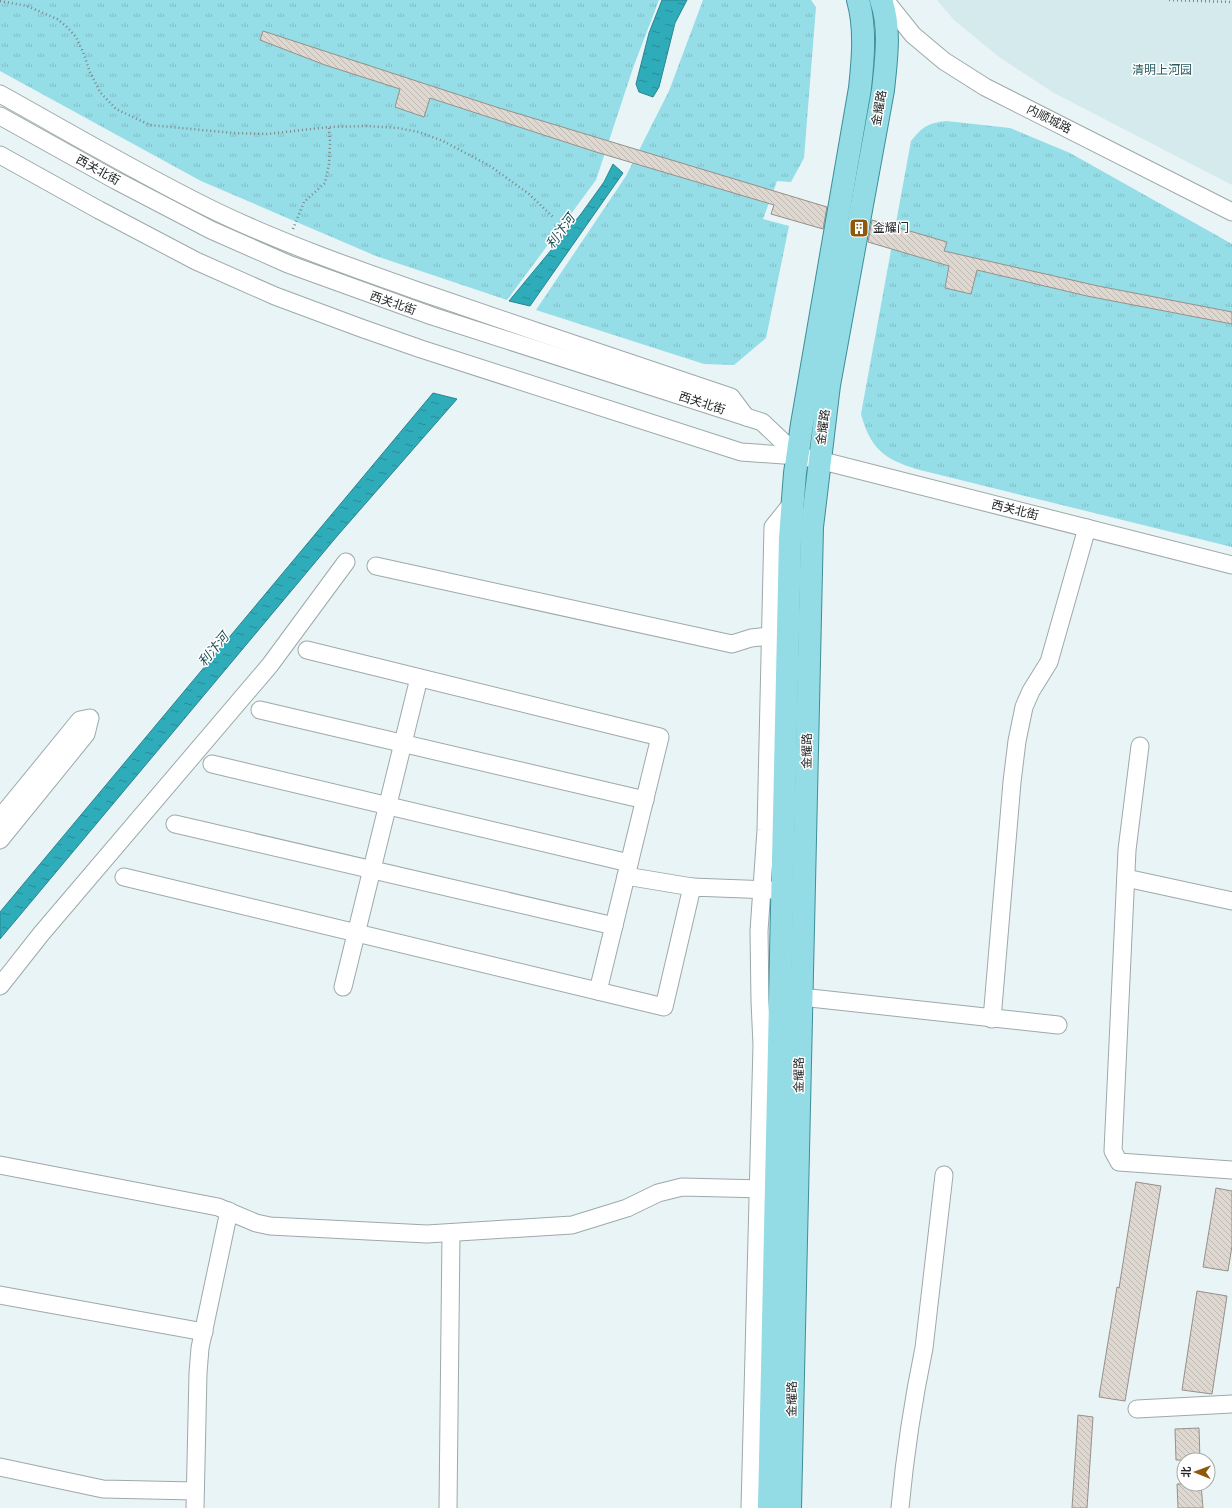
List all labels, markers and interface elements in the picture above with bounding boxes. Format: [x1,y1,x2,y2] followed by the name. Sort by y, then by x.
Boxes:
[1132,63,1192,77] park label: 清明上河园
[869,89,889,127] street label: 金耀路
[1024,102,1074,136] street label: 内顺城路
[74,152,122,188] street label: 西关北街
[543,209,580,251] water label: 利汴河
[848,217,870,239] building icon: 金耀门
[873,221,909,235] place label: 金耀门
[368,289,418,317] street label: 西关北街
[677,389,727,417] street label: 西关北街
[814,408,832,446] street label: 金耀路
[990,497,1040,523] street label: 西关北街
[195,627,234,669] water label: 利汴河
[800,733,814,769] street label: 金耀路
[792,1057,806,1093] street label: 金耀路
[785,1381,799,1417] street label: 金耀路
[1176,1452,1216,1492] north arrow
[1180,1466,1193,1477] text: 北

